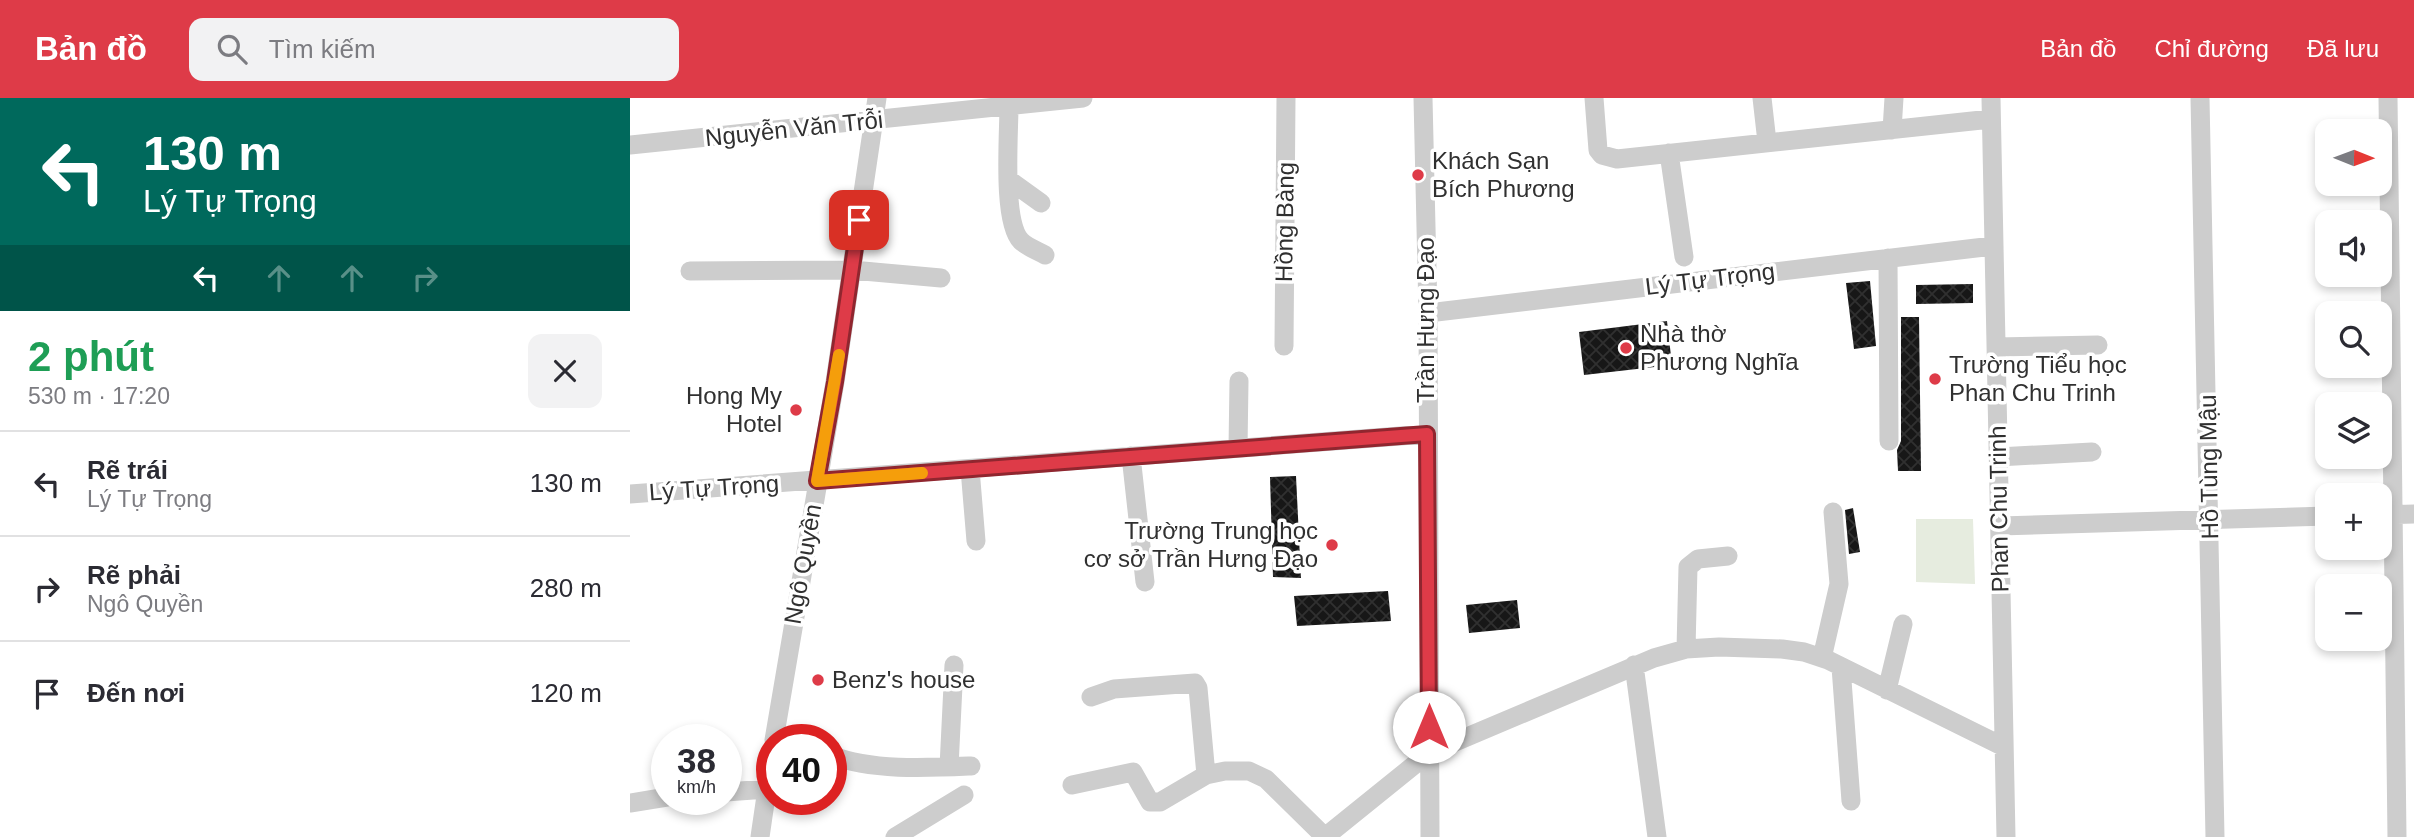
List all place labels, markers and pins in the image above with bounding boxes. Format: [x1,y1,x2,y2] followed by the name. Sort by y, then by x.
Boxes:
[1432,147,1575,202] place label: Khách Sạn Bích Phương
[1410,167,1426,183] marker: Khách Sạn Bích Phương
[829,190,889,250] pin
[1640,320,1799,375] place label: Nhà thờ Phương Nghĩa
[1618,340,1634,356] marker: Nhà thờ Phương Nghĩa
[1949,351,2127,406] place label: Trường Tiểu học Phan Chu Trinh
[1927,371,1943,387] marker: Trường Tiểu học Phan Chu Trinh
[686,382,782,437] place label: Hong My Hotel
[788,402,804,418] marker: Hong My Hotel
[1084,517,1318,572] place label: Trường Trung học cơ sở Trần Hưng Đạo
[1324,537,1340,553] marker: Trường Trung học cơ sở Trần Hưng Đạo
[832,666,975,693] place label: Benz's house
[810,672,826,688] marker: Benz's house

